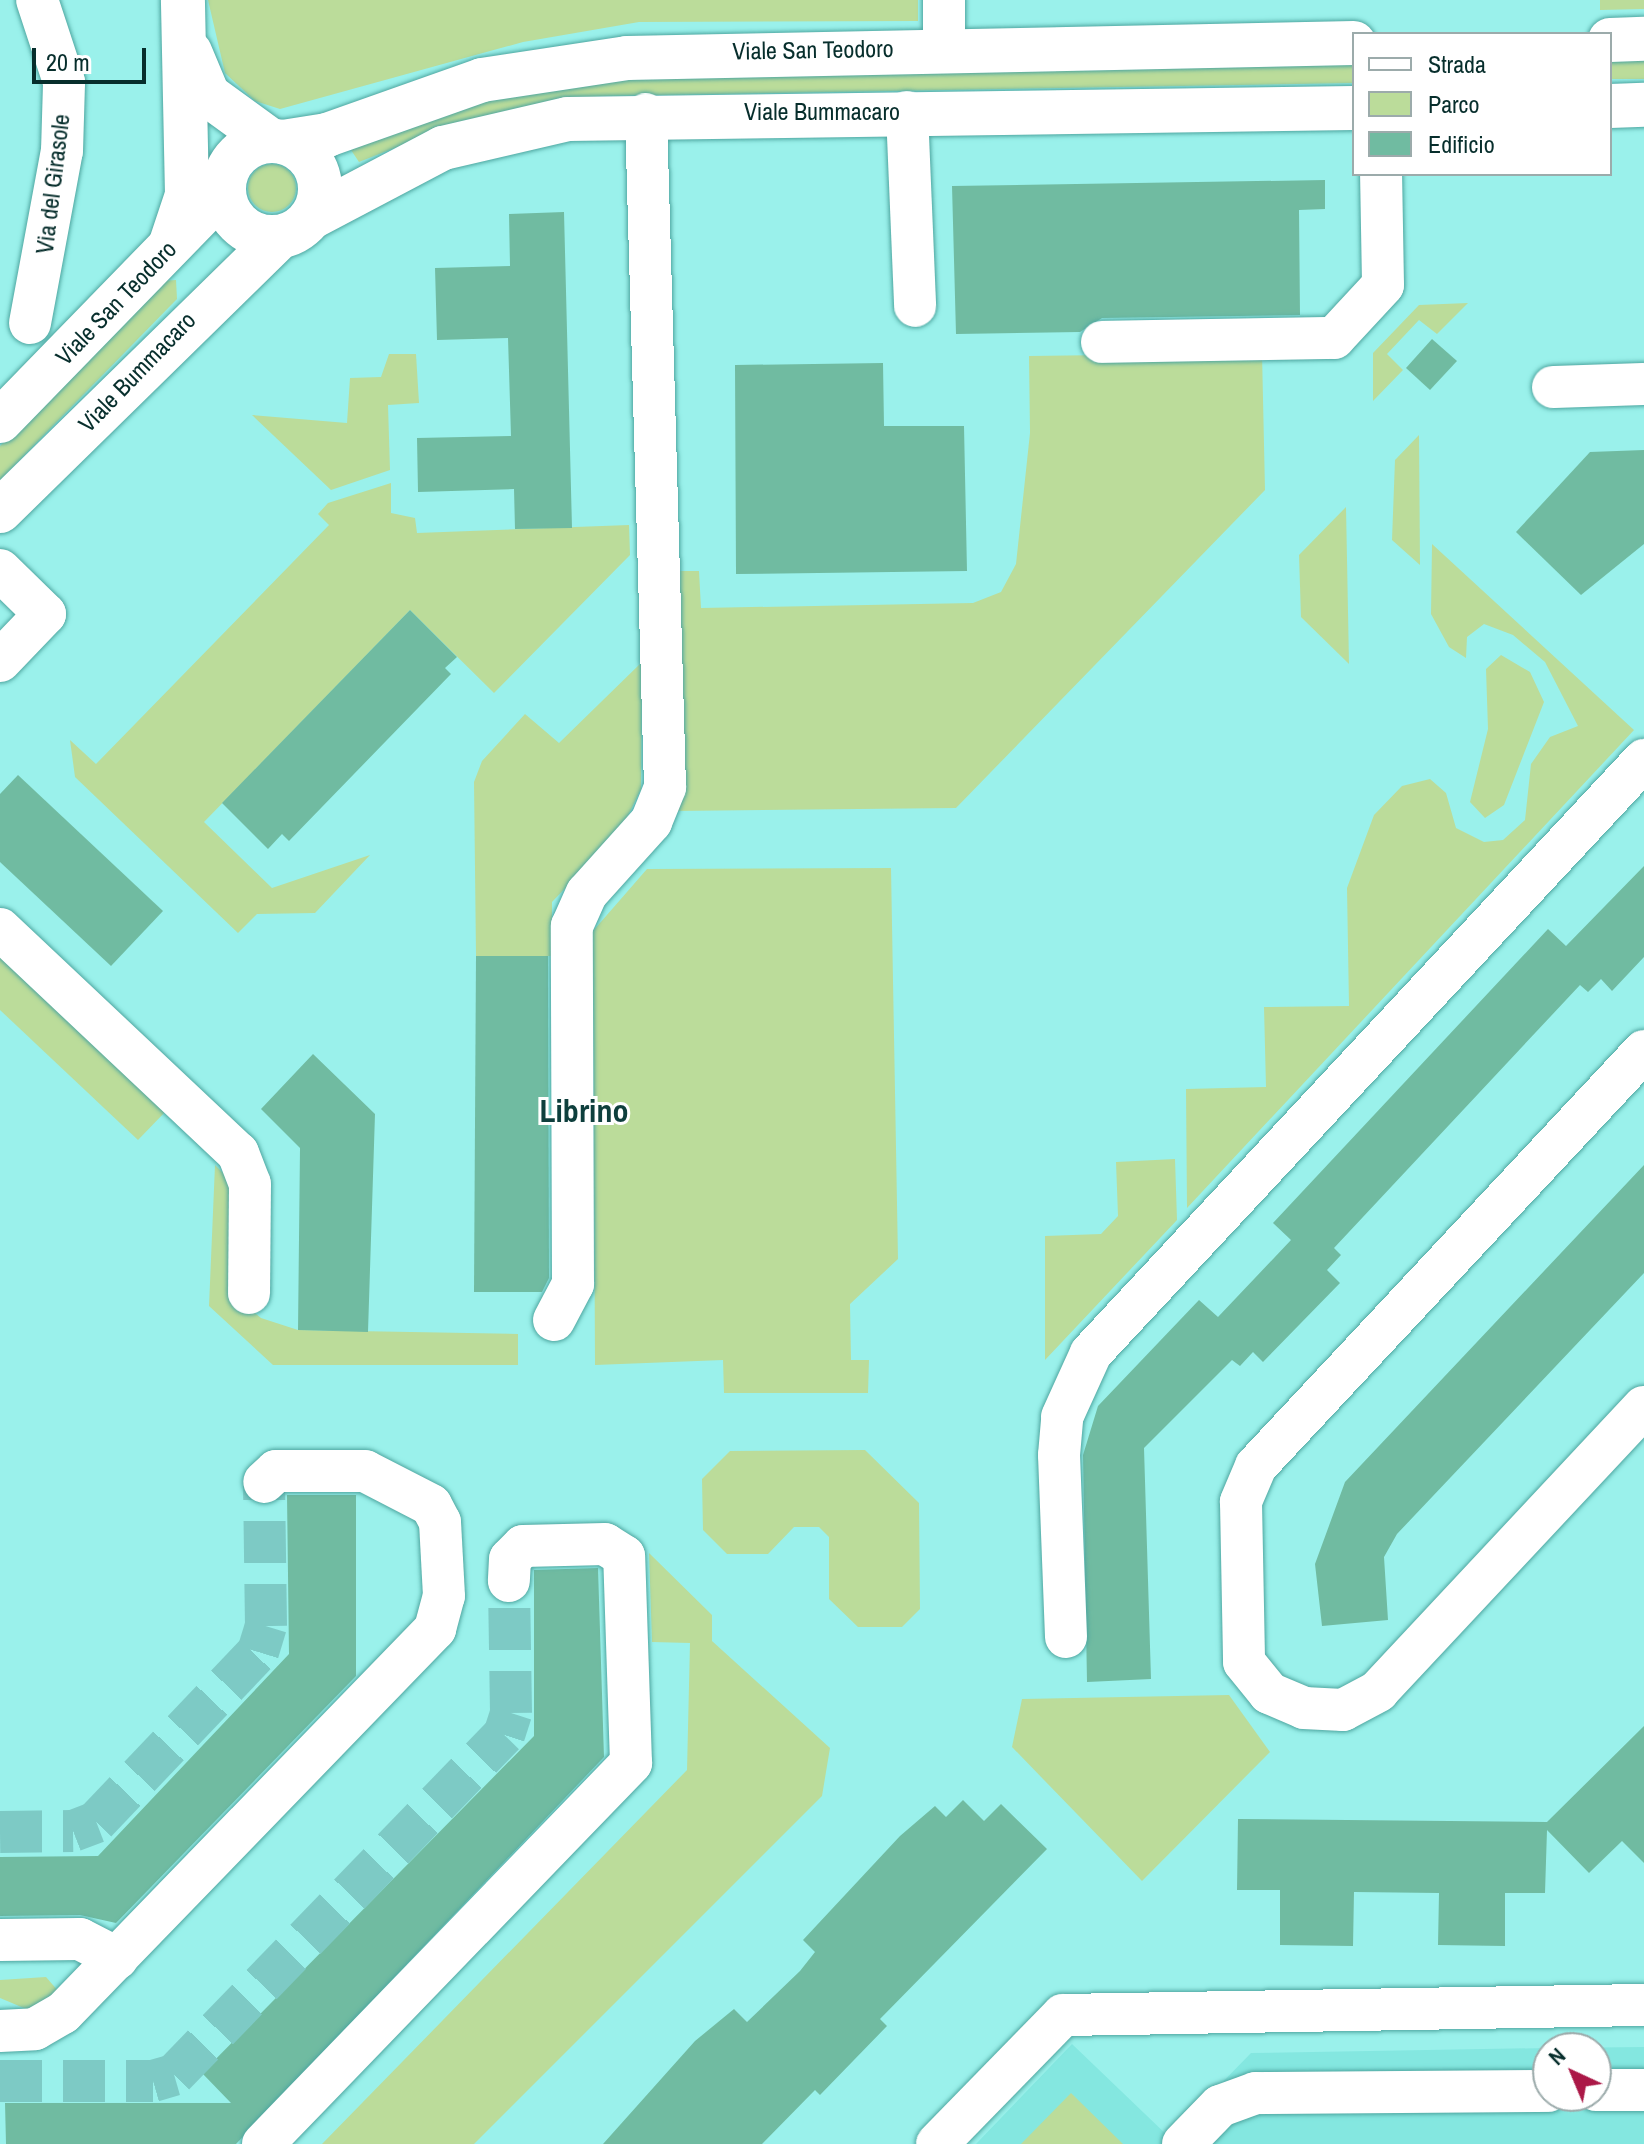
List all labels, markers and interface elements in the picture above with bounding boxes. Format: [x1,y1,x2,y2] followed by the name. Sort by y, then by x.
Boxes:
[36,32,150,82] scale bar
[1352,32,1612,176] legend
[732,34,894,66] street label: Viale San Teodoro
[46,46,90,78] text: 20 m
[1428,48,1486,80] text: Strada
[1428,88,1479,120] text: Parco
[744,98,900,126] street label: Viale Bummacaro
[30,112,76,256] street label: Via del Girasole
[1428,128,1495,160] text: Edificio
[50,235,182,371] street label: Viale San Teodoro
[72,306,202,438] street label: Viale Bummacaro
[540,1092,628,1130] district label: Librino
[1532,2032,1612,2112] north arrow
[1542,2041,1572,2071] text: N

